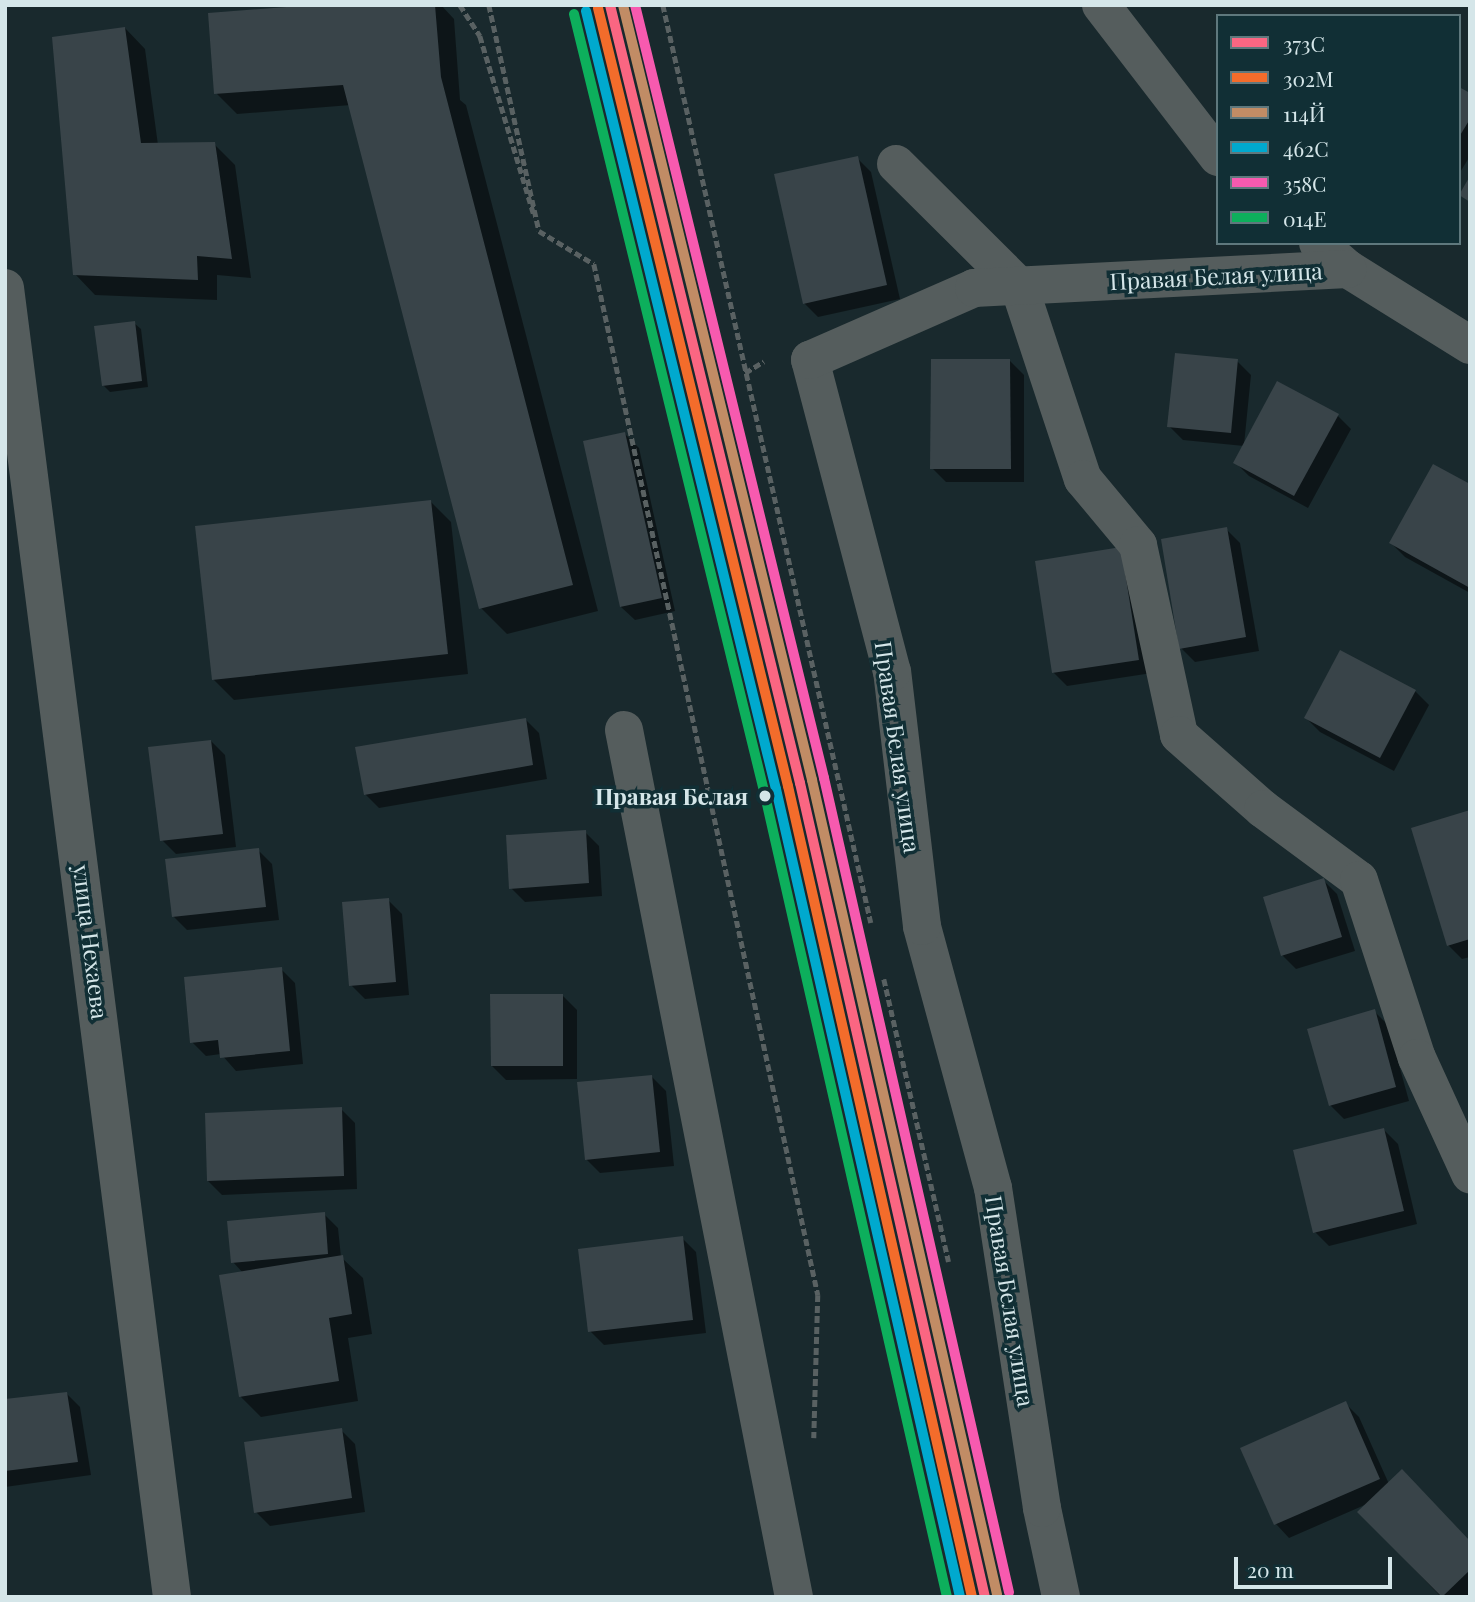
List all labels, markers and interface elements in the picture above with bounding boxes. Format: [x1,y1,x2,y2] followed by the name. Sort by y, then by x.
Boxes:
[1216,14,1461,245] legend
[1283,29,1325,57] text: 373C
[1283,64,1333,92] text: 302М
[1283,99,1325,127] text: 114Й
[1283,134,1329,162] text: 462С
[1283,169,1327,197] text: 358С
[1283,204,1327,232] text: 014Е
[1109,257,1323,295] street label: Правая Белая улица
[869,639,927,855] street label: Правая Белая улица
[595,782,748,810] place label: Правая Белая
[754,785,776,807] marker: Правая Белая
[68,863,114,1021] street label: улица Нехаева
[980,1193,1040,1409] street label: Правая Белая улица
[1237,1542,1394,1586] scale bar
[1247,1555,1294,1583] text: 20 m

